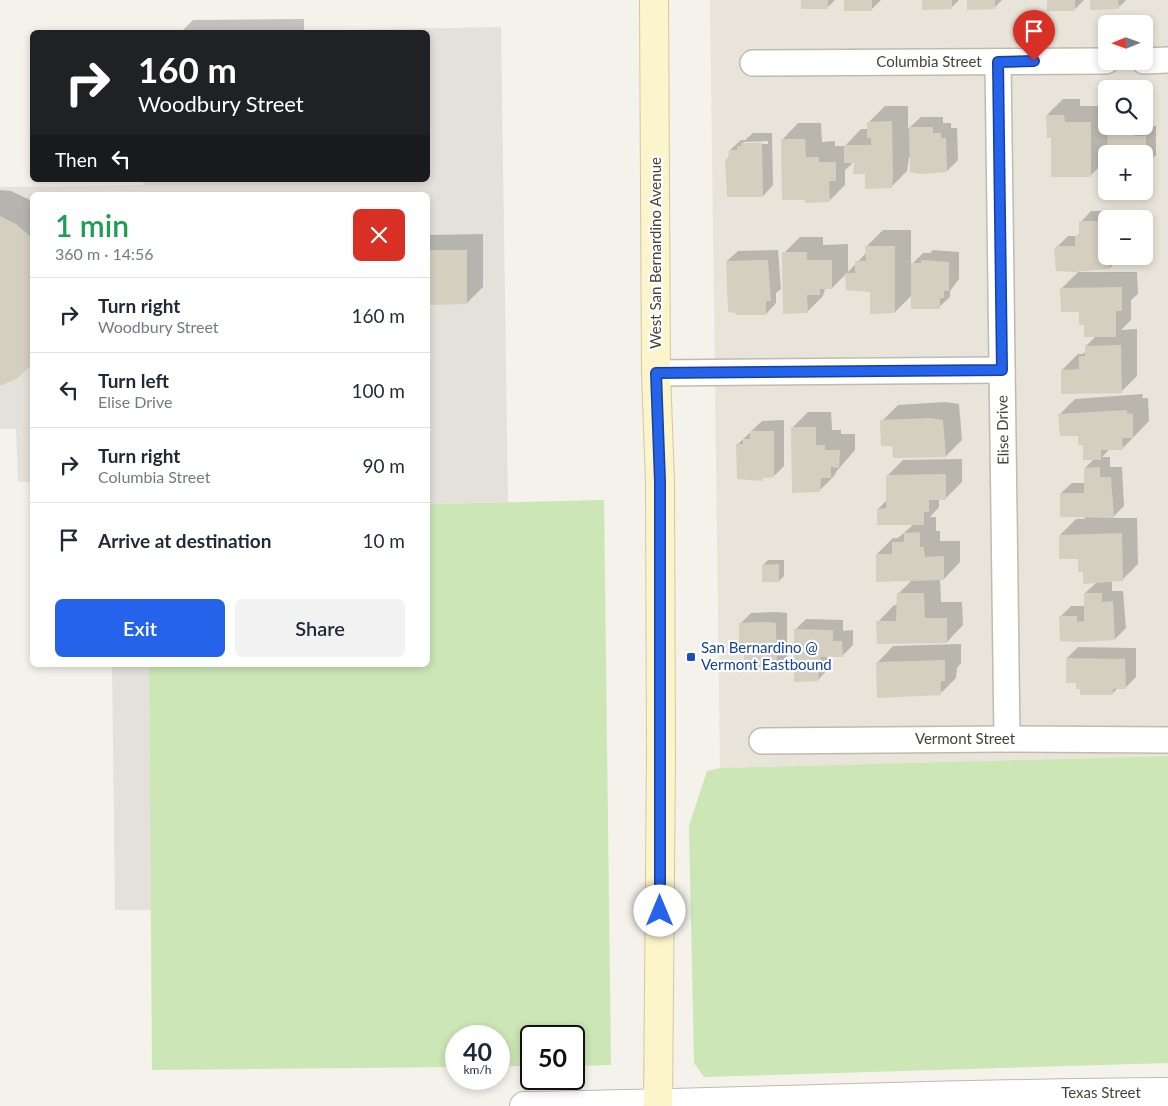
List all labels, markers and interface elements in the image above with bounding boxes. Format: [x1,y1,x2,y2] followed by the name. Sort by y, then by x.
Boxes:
[1013,10,1055,61] pin
[1098,15,1152,70] north arrow
[1098,15,1153,265] map controls
[1020,17,1048,45] icon: arrive
[138,48,237,90] text: 160 m
[55,50,120,115] icon: right
[876,52,982,70] street label: Columbia Street
[1098,80,1153,135] button: search
[138,90,304,117] text: Woodbury Street
[107,145,135,173] icon: left
[1098,145,1153,200] button: +
[55,148,97,171] text: Then
[646,157,664,349] street label: West San Bernardino Avenue
[55,207,129,243] text: 1 min
[353,209,405,261] button: close
[1098,210,1153,265] button: −
[55,244,154,263] text: 360 m · 14:56
[98,294,180,317] text: Turn right
[55,301,83,329] icon: right
[351,304,405,327] text: 160 m
[98,317,219,336] text: Woodbury Street
[98,369,169,392] text: Turn left
[55,376,83,404] icon: left
[351,379,405,402] text: 100 m
[98,392,172,411] text: Elise Drive
[992,395,1012,465] street label: Elise Drive
[98,444,180,467] text: Turn right
[55,451,83,479] icon: right
[362,454,405,477] text: 90 m
[98,467,210,486] text: Columbia Street
[55,526,83,554] icon: arrive
[98,529,271,552] text: Arrive at destination
[362,529,405,552] text: 10 m
[55,599,225,657] button: Exit
[235,599,405,657] button: Share
[701,638,832,673] place label: San Bernardino @ Vermont Eastbound
[685,651,697,663] marker: San Bernardino @ Vermont Eastbound
[915,729,1016,747] street label: Vermont Street
[633,884,685,936] position arrow
[520,1025,585,1090] speed limit sign: 50
[463,1036,492,1066] text: 40
[463,1062,492,1077] text: km/h
[1061,1083,1141,1101] street label: Texas Street

